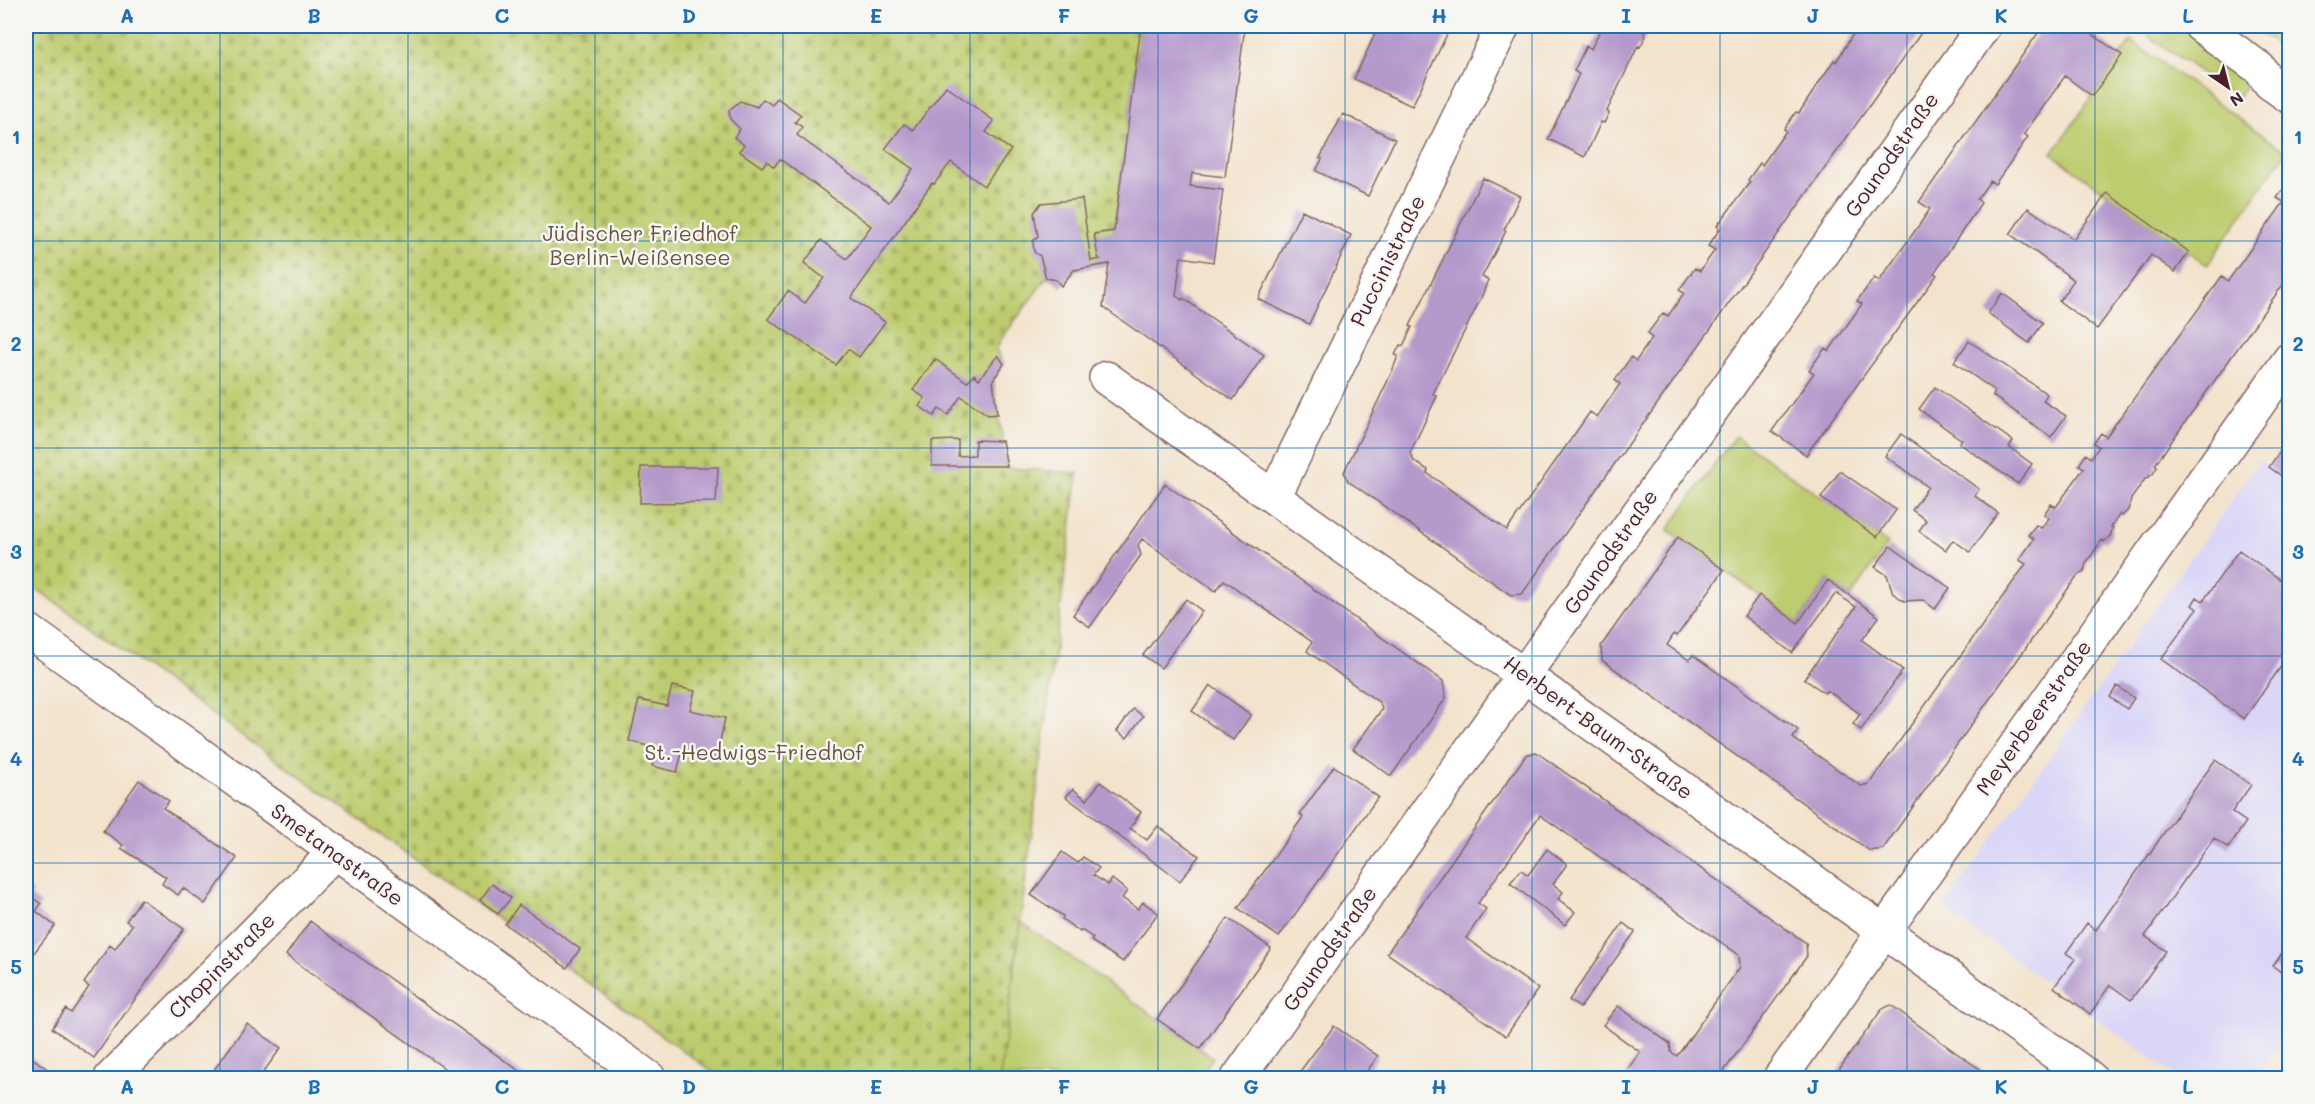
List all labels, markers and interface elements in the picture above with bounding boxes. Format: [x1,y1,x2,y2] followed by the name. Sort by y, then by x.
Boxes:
[120,2,134,28] text: A
[307,2,321,28] text: B
[495,2,510,28] text: C
[682,2,696,28] text: D
[870,2,882,28] text: E
[1058,2,1071,28] text: F
[1243,2,1259,28] text: G
[1431,2,1447,28] text: H
[1621,2,1631,28] text: I
[1806,2,1820,28] text: J
[1994,2,2008,28] text: K
[2182,2,2194,28] text: L
[2198,57,2258,117] north arrow
[1838,86,1944,222] street label: Gounodstraße
[2226,88,2248,112] text: N
[12,123,20,149] text: 1
[2294,123,2302,149] text: 1
[1343,190,1430,330] street label: Puccinistraße
[543,219,738,270] park label: Jüdischer Friedhof Berlin-Weißensee
[10,330,22,356] text: 2
[2292,330,2304,356] text: 2
[1557,483,1663,619] street label: Gounodstraße
[10,538,22,564] text: 3
[2292,538,2304,564] text: 3
[1969,634,2096,800] street label: Meyerbeerstraße
[1499,649,1699,805] street label: Herbert-Baum-Straße
[645,738,864,765] park label: St.-Hedwigs-Friedhof
[10,745,23,771] text: 4
[2292,745,2305,771] text: 4
[266,796,410,911] street label: Smetanastraße
[1276,880,1382,1016] street label: Gounodstraße
[162,906,280,1024] street label: Chopinstraße
[10,953,22,979] text: 5
[2292,953,2304,979] text: 5
[120,1073,134,1099] text: A
[307,1073,321,1099] text: B
[495,1073,510,1099] text: C
[682,1073,696,1099] text: D
[870,1073,882,1099] text: E
[1058,1073,1071,1099] text: F
[1243,1073,1259,1099] text: G
[1431,1073,1447,1099] text: H
[1621,1073,1631,1099] text: I
[1806,1073,1820,1099] text: J
[1994,1073,2008,1099] text: K
[2182,1073,2194,1099] text: L

